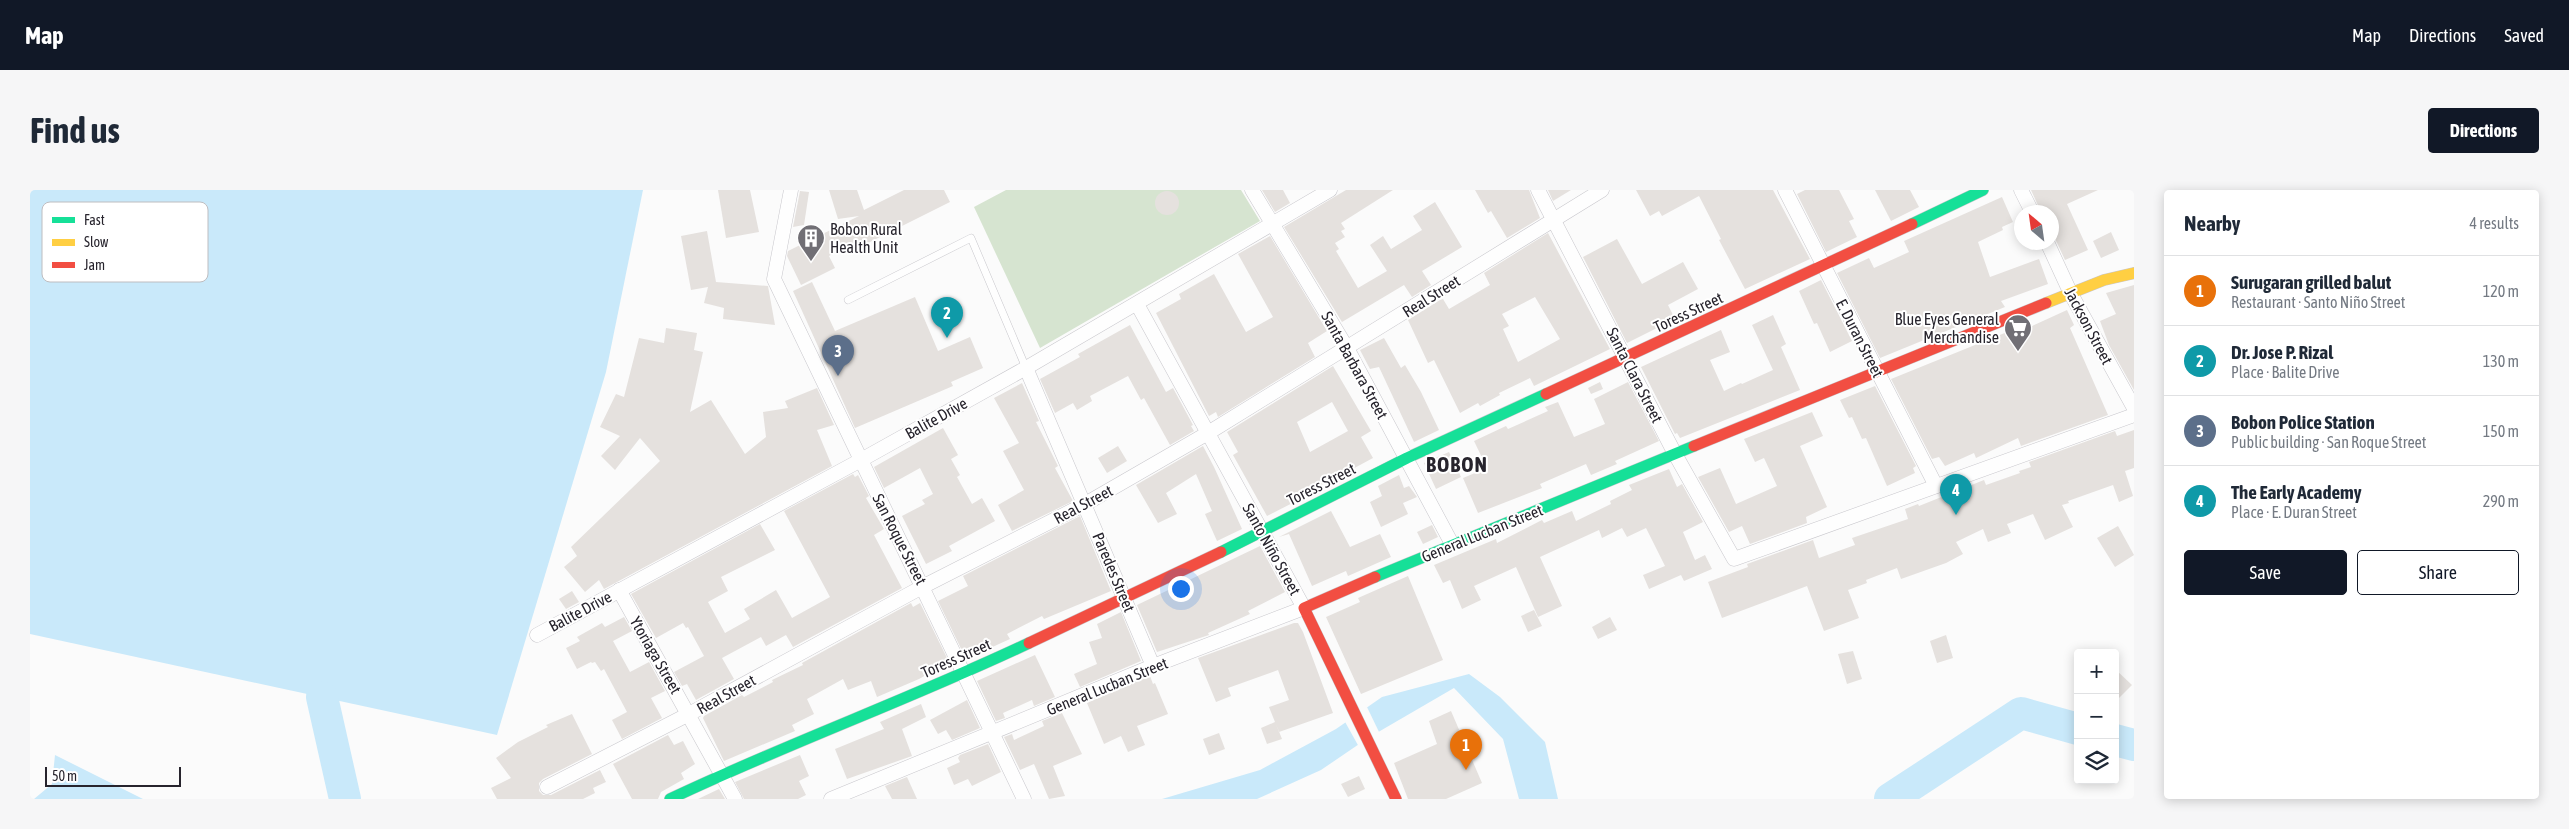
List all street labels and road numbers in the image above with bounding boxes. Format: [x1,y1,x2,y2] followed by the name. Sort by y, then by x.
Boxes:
[1399,271,1463,321] street label: Real Street
[2061,285,2117,368] street label: Jackson Street
[1651,288,1726,336] street label: Toress Street
[1833,296,1888,380] street label: E. Duran Street
[1318,308,1392,422] street label: Santa Barbara Street
[1603,324,1667,426] street label: Santa Clara Street
[902,394,970,442] street label: Balite Drive
[1284,459,1358,509] street label: Toress Street
[1050,481,1116,527] street label: Real Street
[869,491,931,588] street label: San Roque Street
[1239,500,1305,598] street label: Santo Niño Street
[1419,500,1546,566] street label: General Lucban Street
[1089,530,1139,615] street label: Paredes Street
[546,587,614,635] street label: Balite Drive
[626,613,686,698] street label: Ytoriaga Street
[918,635,994,681] street label: Toress Street
[1044,653,1171,719] street label: General Lucban Street
[694,670,759,717] street label: Real Street

